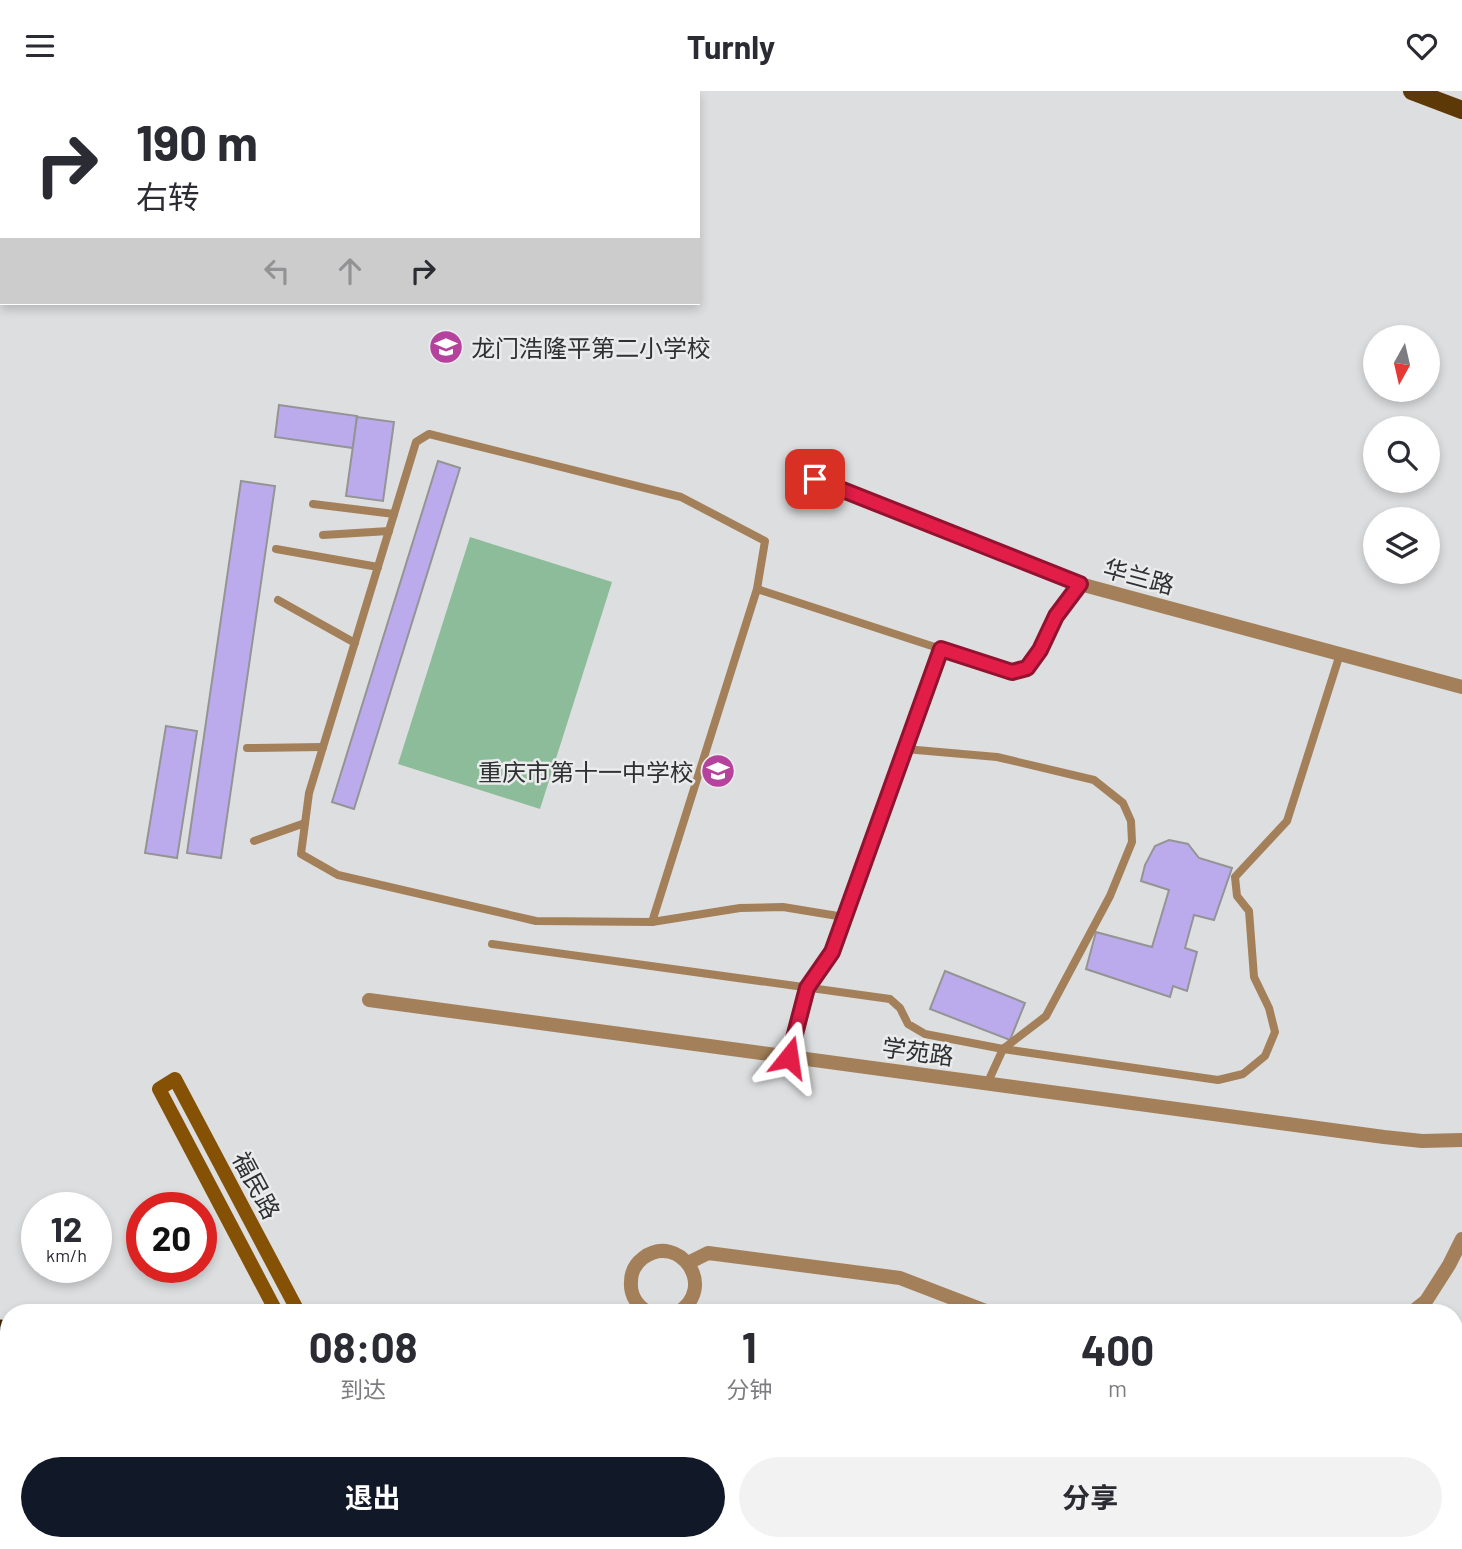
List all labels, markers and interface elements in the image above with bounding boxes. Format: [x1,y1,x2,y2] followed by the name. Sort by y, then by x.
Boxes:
[21,27,59,65] icon: menu
[687,27,775,65] text: Turnly
[1403,27,1441,65] icon: heart
[136,112,258,171] text: 190 m
[21,119,112,210] icon: right
[136,177,200,215] text: 右转
[258,252,296,290] icon: left
[331,252,369,290] icon: ahead
[404,252,442,290] icon: right
[1363,325,1440,403] north arrow
[1363,325,1440,584] map controls
[427,328,465,366] school or university icon: 龙门浩隆平第二小学校
[471,333,711,362] place label: 龙门浩隆平第二小学校
[1363,416,1440,493] button: search
[785,449,845,509] pin
[796,460,834,498] icon: arrive
[1363,507,1440,584] button: layers
[1100,553,1178,599] street label: 华兰路
[699,752,737,790] school or university icon: 重庆市第十一中学校
[478,757,694,786] place label: 重庆市第十一中学校
[752,1020,826,1094] position arrow
[880,1032,956,1070] street label: 学苑路
[227,1146,287,1224] street label: 福民路
[126,1192,217,1283] speed limit sign: 20
[50,1207,82,1249] text: 12
[46,1244,87,1266] text: km/h
[309,1321,417,1371] text: 08:08
[742,1321,757,1371] text: 1
[1081,1324,1154,1374] text: 400
[1108,1374,1127,1402] text: m
[340,1375,386,1403] text: 到达
[726,1375,772,1403] text: 分钟
[21,1457,725,1537] button: 退出
[739,1457,1442,1537] button: 分享

